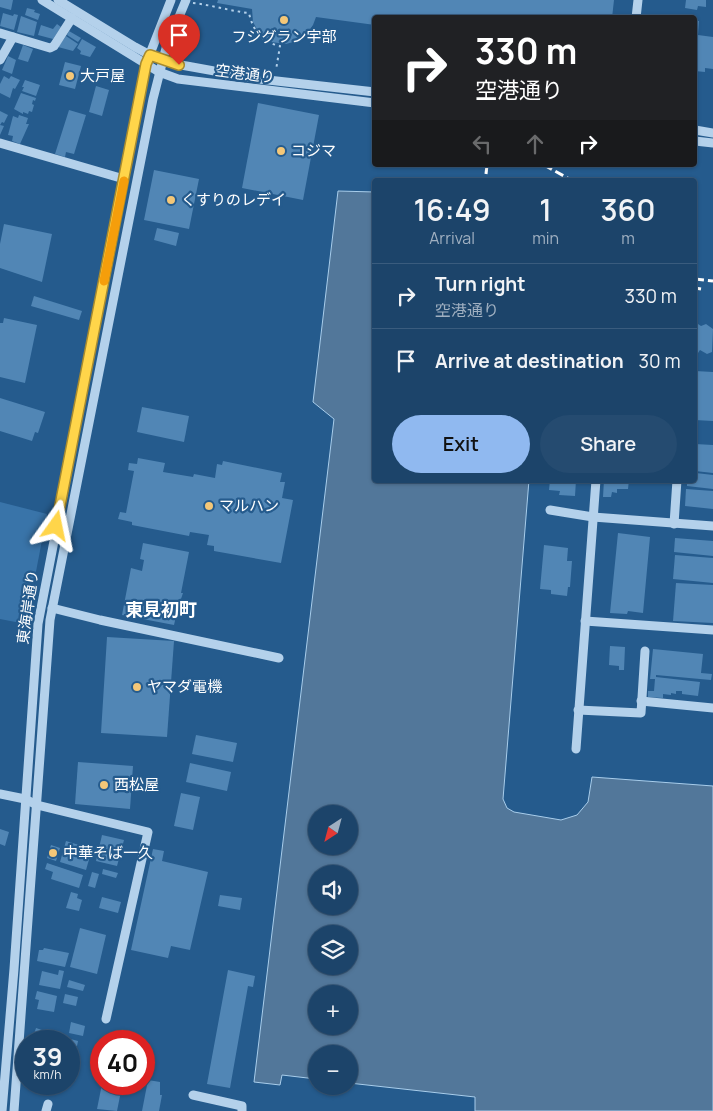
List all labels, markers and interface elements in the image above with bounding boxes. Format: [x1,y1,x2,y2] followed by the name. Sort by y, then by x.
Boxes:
[158,14,200,65] pin
[278,14,290,26] marker: フジグラン宇部
[165,21,193,49] icon: arrive
[231,26,337,47] place label: フジグラン宇部
[475,27,577,75] text: 330 m
[392,35,457,100] icon: right
[214,59,276,88] street label: 空港通り
[80,65,125,86] place label: 大戸屋
[64,70,76,82] marker: 大戸屋
[475,75,563,105] text: 空港通り
[468,130,496,158] icon: left
[521,130,549,158] icon: ahead
[574,130,602,158] icon: right
[291,140,336,161] place label: コジマ
[275,145,287,157] marker: コジマ
[181,189,286,210] place label: くすりのレデイ
[413,189,491,230] text: 16:49
[539,189,552,230] text: 1
[600,189,656,230] text: 360
[165,194,177,206] marker: くすりのレデイ
[429,227,475,249] text: Arrival
[532,227,559,249] text: min
[621,227,635,249] text: m
[435,271,525,297] text: Turn right
[392,282,420,310] icon: right
[624,283,677,309] text: 330 m
[435,299,499,321] text: 空港通り
[392,347,420,375] icon: arrive
[435,348,624,374] text: Arrive at destination
[639,348,681,374] text: 30 m
[392,415,530,473] button: Exit
[540,415,677,473] button: Share
[219,495,279,516] place label: マルハン
[29,499,81,551] position arrow
[203,500,215,512] marker: マルハン
[12,568,43,646] street label: 東海岸通り
[125,597,197,621] district label: 東見初町
[147,676,222,697] place label: ヤマダ電機
[131,681,143,693] marker: ヤマダ電機
[114,774,159,795] place label: 西松屋
[98,779,110,791] marker: 西松屋
[308,805,358,855] north arrow
[308,805,358,1095] map controls
[63,842,153,863] place label: 中華そば一久
[47,847,59,859] marker: 中華そば一久
[308,865,358,915] button: sound
[308,925,358,975] button: layers
[308,985,358,1035] button: +
[90,1030,155,1095] speed limit sign: 40
[32,1039,63,1074] text: 39
[308,1045,358,1095] button: −
[34,1066,61,1083] text: km/h

